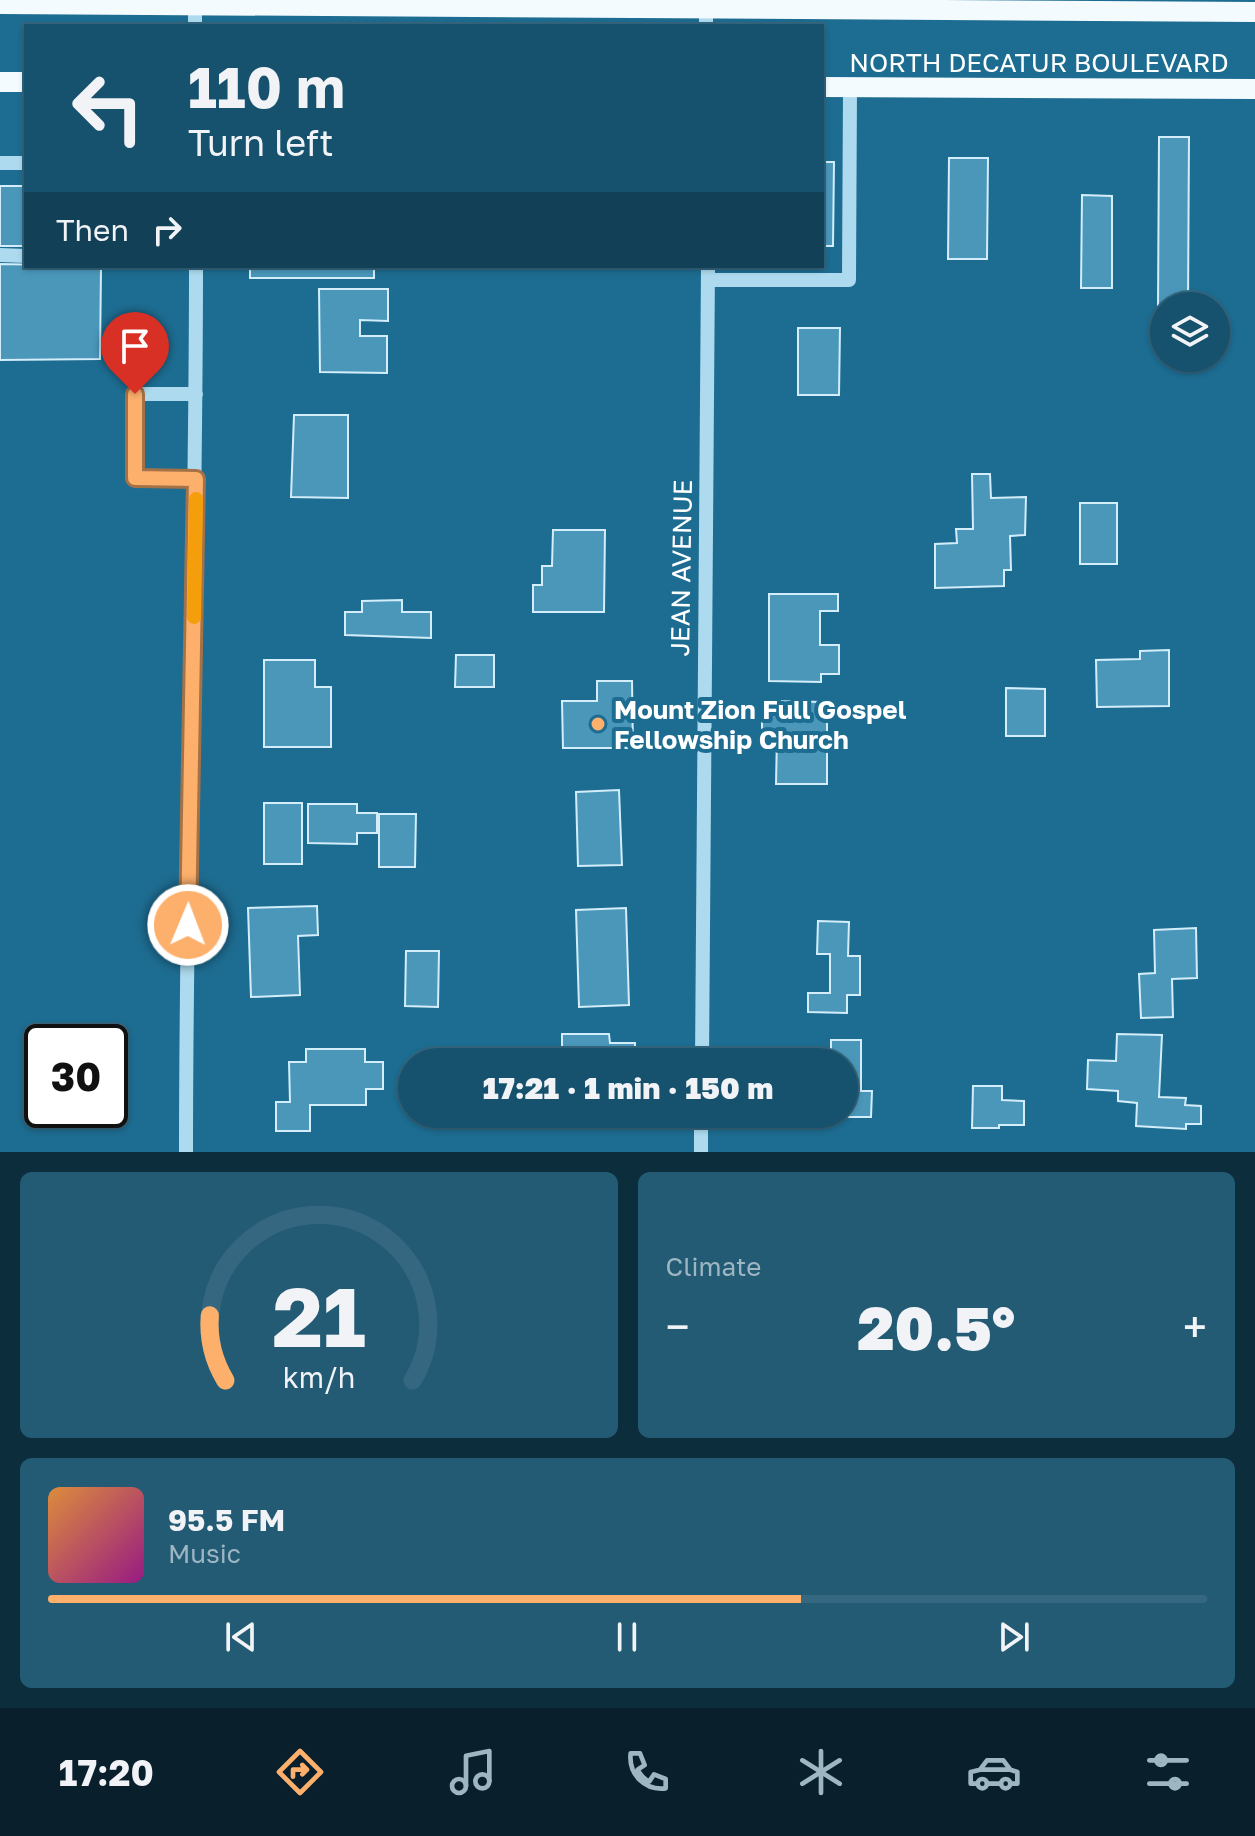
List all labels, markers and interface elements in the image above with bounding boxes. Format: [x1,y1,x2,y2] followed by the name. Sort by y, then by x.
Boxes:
[849,47,1229,78] street label: NORTH DECATUR BOULEVARD
[188,53,345,120] text: 110 m
[56,56,160,160] icon: left
[188,121,334,164] text: Turn left
[145,208,189,252] icon: right
[56,212,129,248] text: Then
[1150,292,1230,372] map controls
[1150,292,1230,372] button: layers
[101,312,169,394] pin
[113,324,157,368] icon: arrive
[664,479,698,657] street label: JEAN AVENUE
[614,694,907,755] place label: Mount Zion Full Gospel Fellowship Church
[589,715,607,733] marker: Mount Zion Full Gospel Fellowship Church
[146,883,230,967] position arrow
[24,1024,128,1128] speed limit sign: 30
[483,1070,773,1106] text: 17:21 · 1 min · 150 m
[666,1251,761,1282] text: Climate
[272,1265,366,1365] text: 21
[857,1291,1015,1363] text: 20.5°
[666,1300,690,1353] text: −
[1183,1300,1207,1353] text: +
[282,1360,355,1394] text: km/h
[168,1502,285,1538] text: 95.5 FM
[168,1538,241,1569] text: Music
[219,1615,263,1659] icon: previous
[605,1615,649,1659] icon: pause
[992,1615,1036,1659] icon: next
[272,1744,328,1800] icon: directions
[445,1744,501,1800] icon: music
[619,1744,675,1800] icon: phone
[793,1744,849,1800] icon: climate
[966,1744,1022,1800] icon: car
[1140,1744,1196,1800] icon: filters
[59,1751,154,1794] text: 17:20

